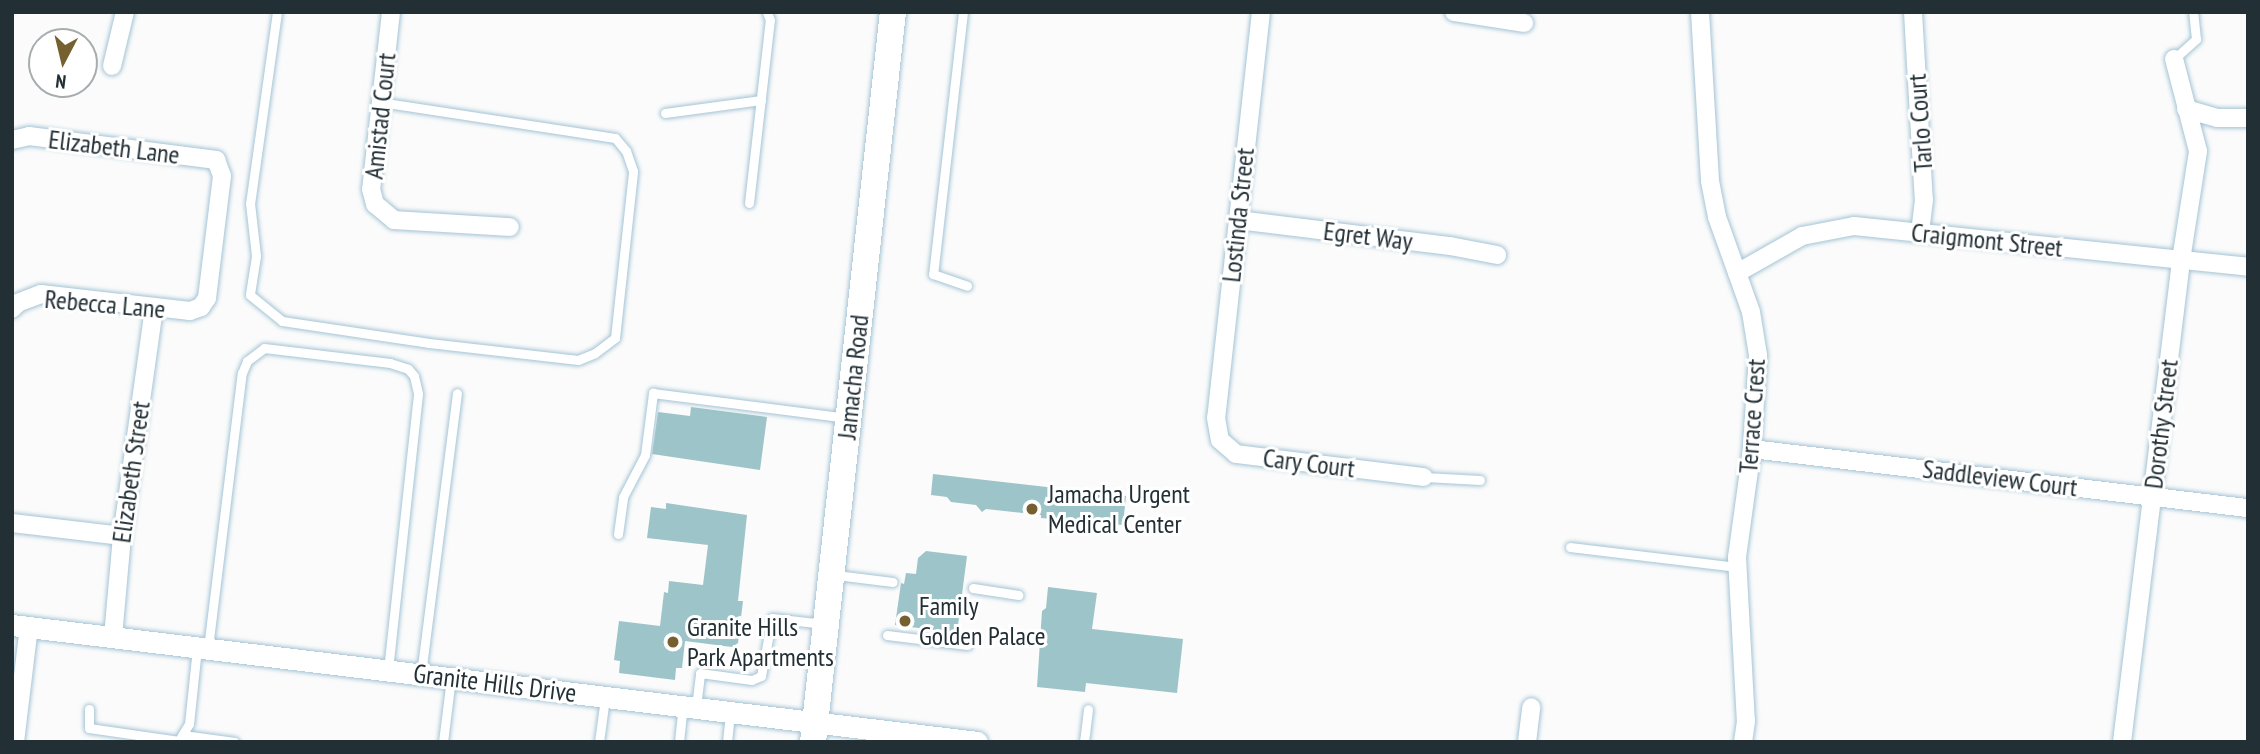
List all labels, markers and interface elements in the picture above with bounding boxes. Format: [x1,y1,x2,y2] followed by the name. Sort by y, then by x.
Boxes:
[28,28,98,98] north arrow
[358,51,402,181] street label: Amistad Court
[54,69,67,94] text: N
[1901,73,1939,173] street label: Tarlo Court
[47,123,181,171] street label: Elizabeth Lane
[1215,146,1261,284] street label: Lostinda Street
[1322,215,1414,257] street label: Egret Way
[1910,217,2064,263] street label: Craigmont Street
[43,283,167,325] street label: Rebecca Lane
[831,313,875,441] street label: Jamacha Road
[2138,357,2184,491] street label: Dorothy Street
[1732,358,1772,474] street label: Terrace Crest
[106,399,156,545] street label: Elizabeth Street
[1261,442,1357,484] street label: Cary Court
[1921,453,2079,503] street label: Saddleview Court
[1048,478,1190,540] place label: Jamacha Urgent Medical Center
[1022,499,1042,519] marker: Jamacha Urgent Medical Center
[919,590,1045,652] place label: Family Golden Palace
[687,611,835,672] place label: Granite Hills Park Apartments
[897,613,913,629] marker: Family Golden Palace
[665,634,681,650] marker: Granite Hills Park Apartments
[412,658,578,708] street label: Granite Hills Drive

